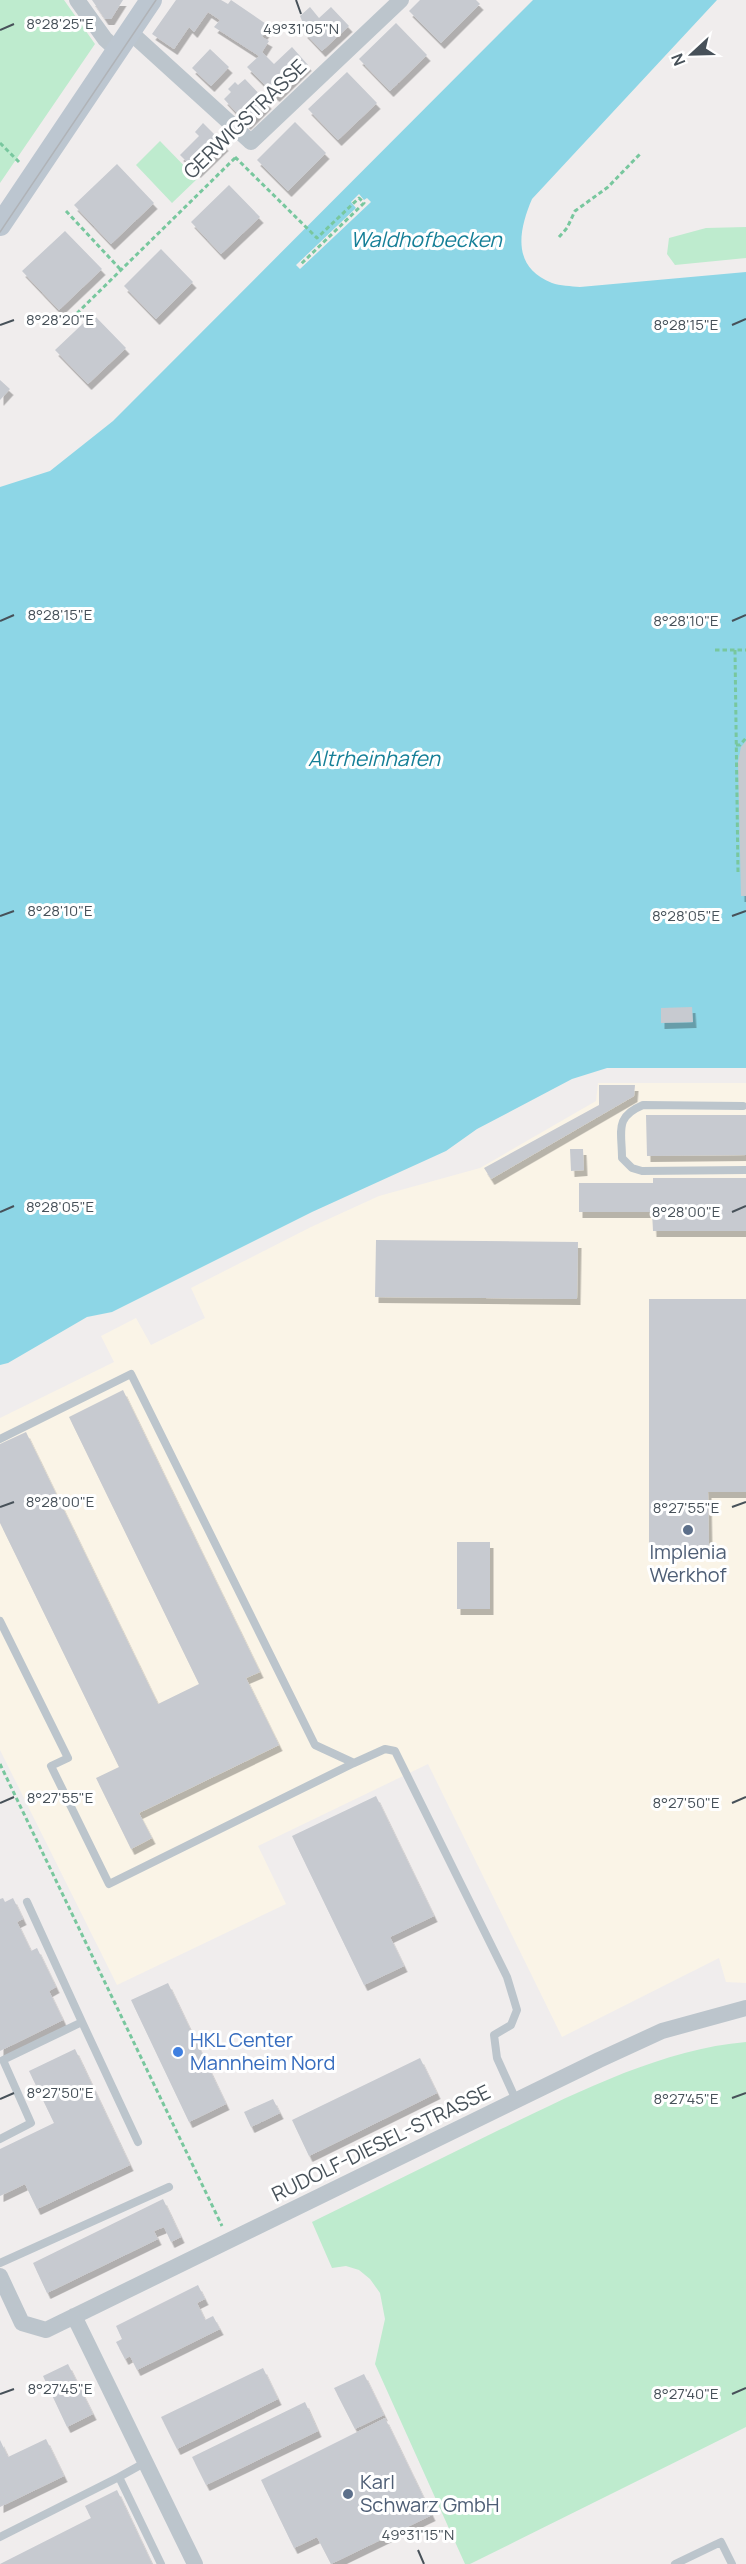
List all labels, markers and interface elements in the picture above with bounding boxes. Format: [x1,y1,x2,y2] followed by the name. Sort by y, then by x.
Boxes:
[26,13,94,34] text: 8°28'25"E
[263,18,339,39] text: 49°31'05"N
[662,24,722,84] north arrow
[666,50,690,69] text: N
[177,53,312,184] street label: GERWIGSTRASSE
[350,225,503,253] water label: Waldhofbecken
[26,309,94,330] text: 8°28'20"E
[654,314,718,335] text: 8°28'15"E
[28,604,92,625] text: 8°28'15"E
[653,610,719,631] text: 8°28'10"E
[308,744,441,772] water label: Altrheinhafen
[27,900,93,921] text: 8°28'10"E
[652,905,720,926] text: 8°28'05"E
[26,1196,94,1217] text: 8°28'05"E
[652,1201,720,1222] text: 8°28'00"E
[26,1491,94,1512] text: 8°28'00"E
[653,1497,719,1518] text: 8°27'55"E
[681,1523,695,1537] marker: Implenia Werkhof
[649,1538,727,1588] place label: Implenia Werkhof
[27,1787,93,1808] text: 8°27'55"E
[653,1792,719,1813] text: 8°27'50"E
[190,2026,335,2076] place label: HKL Center Mannheim Nord
[171,2045,185,2059] marker: HKL Center Mannheim Nord
[267,2078,495,2207] street label: RUDOLF-DIESEL-STRASSE
[27,2082,93,2103] text: 8°27'50"E
[654,2088,718,2109] text: 8°27'45"E
[28,2378,92,2399] text: 8°27'45"E
[653,2383,719,2404] text: 8°27'40"E
[360,2468,500,2518] place label: Karl Schwarz GmbH
[341,2487,355,2501] marker: Karl Schwarz GmbH
[382,2524,454,2545] text: 49°31'15"N

